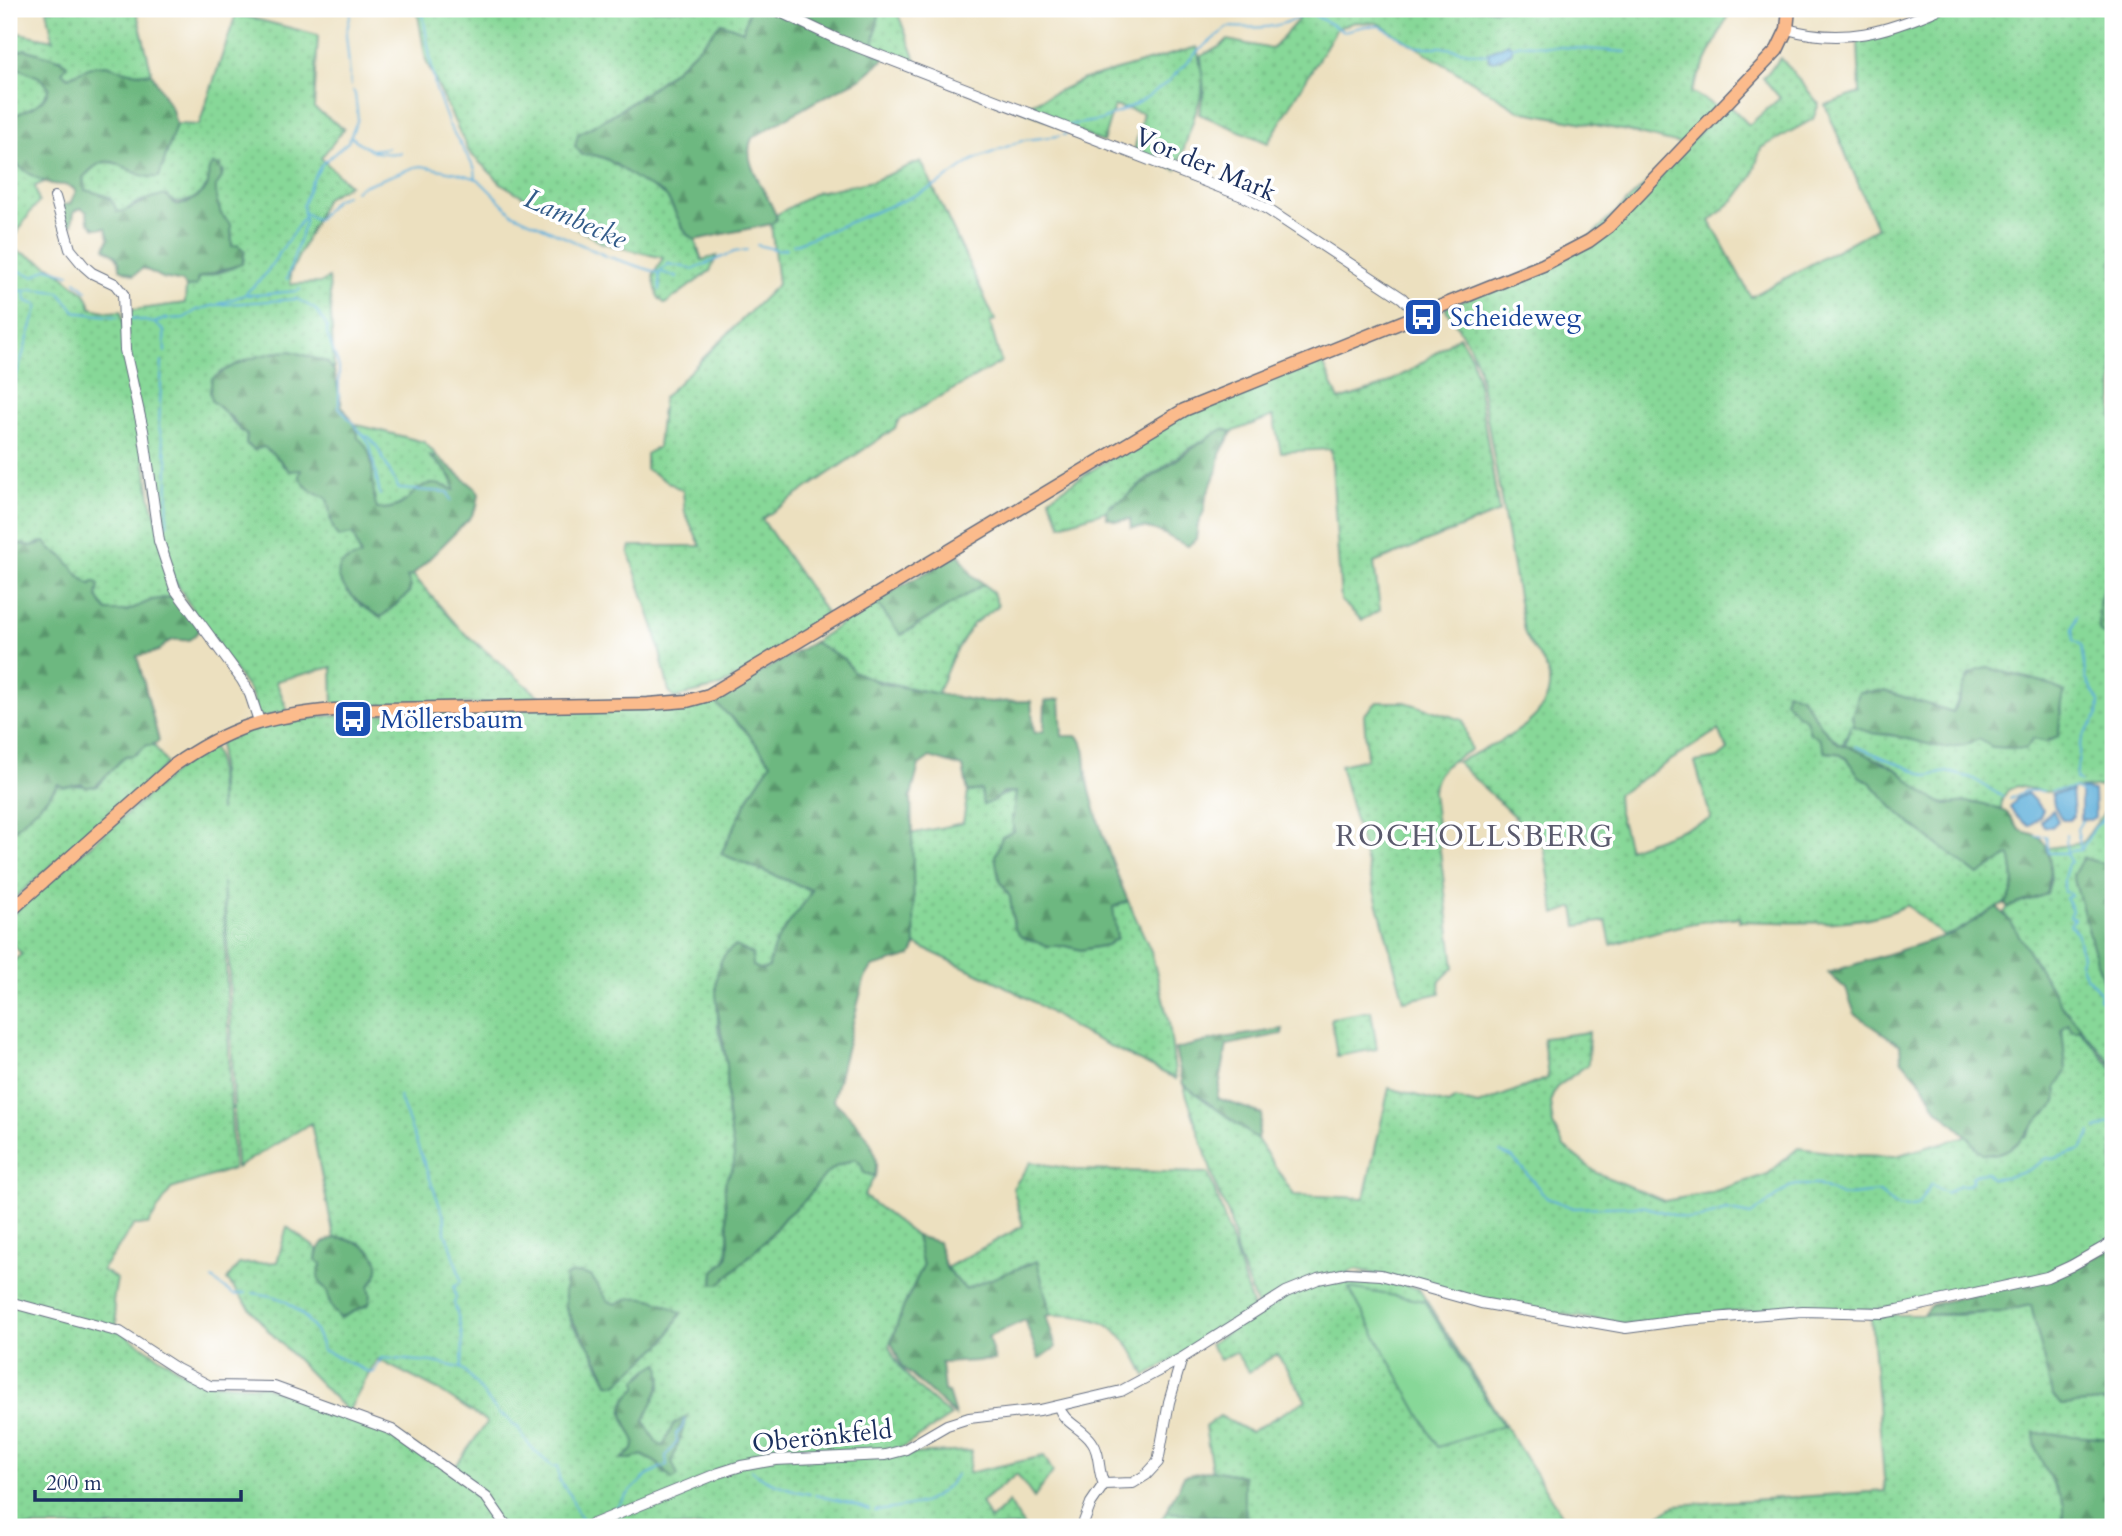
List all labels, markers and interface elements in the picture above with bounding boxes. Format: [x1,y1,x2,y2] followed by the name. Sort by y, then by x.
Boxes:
[1130,119,1282,210] street label: Vor der Mark
[518,180,633,258] water label: Lambecke
[1402,296,1444,338] bus stop icon: Scheideweg
[1450,300,1582,335] place label: Scheideweg
[332,698,374,740] bus stop icon: Möllersbaum
[380,702,523,737] place label: Möllersbaum
[1335,816,1615,857] district label: ROCHOLLSBERG
[750,1412,894,1461] street label: Oberönkfeld
[35,1459,242,1503] scale bar
[46,1469,102,1498] text: 200 m

